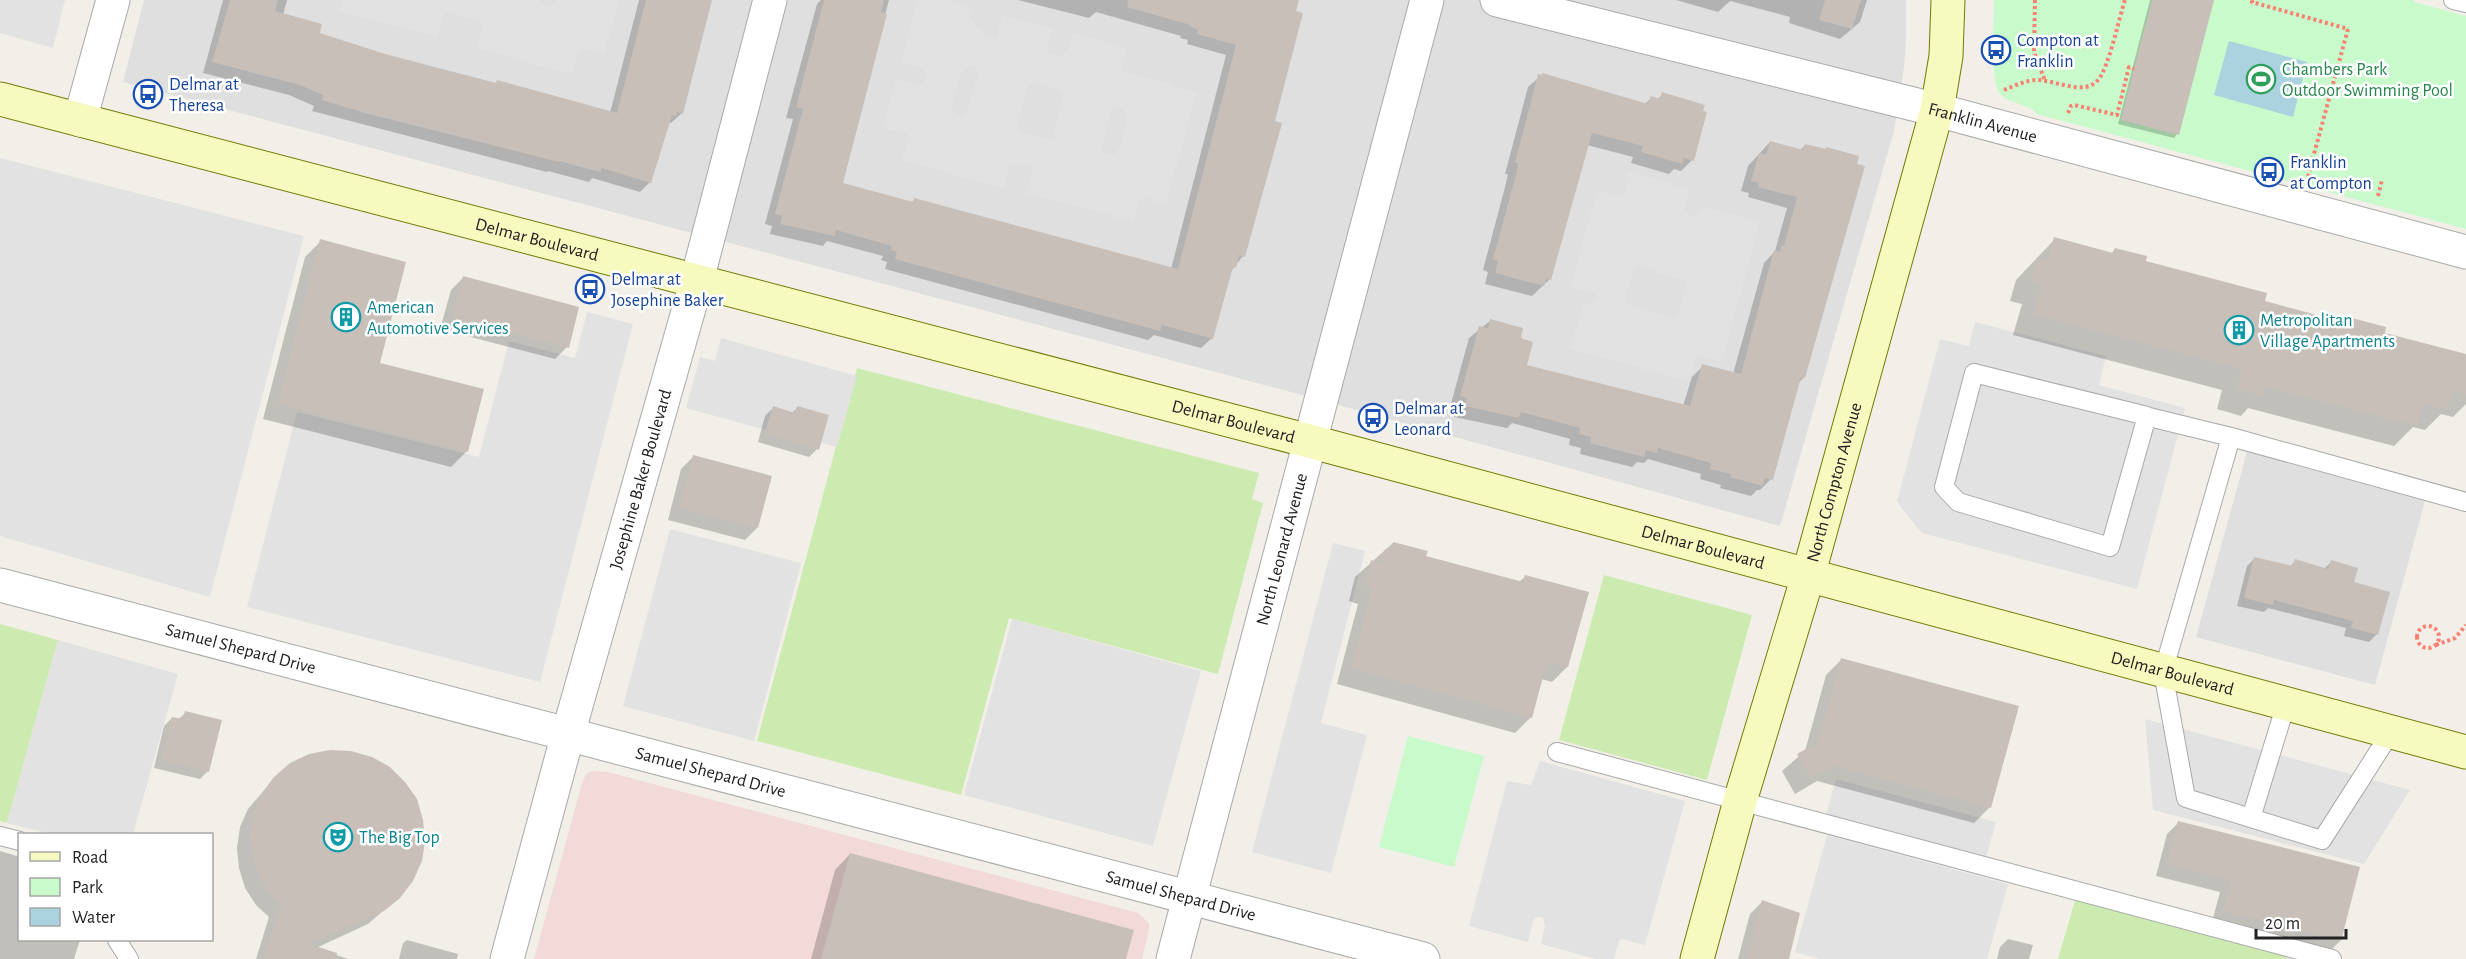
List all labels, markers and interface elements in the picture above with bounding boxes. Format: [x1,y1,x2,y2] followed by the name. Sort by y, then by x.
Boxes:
[2017,32,2099,71] place label: Compton at Franklin
[1980,34,2012,66] bus stop icon: Compton at Franklin
[2282,61,2453,100] place label: Chambers Park Outdoor Swimming Pool
[2245,63,2277,95] sports icon: Chambers Park Outdoor Swimming Pool
[169,76,239,115] place label: Delmar at Theresa
[132,78,164,110] bus stop icon: Delmar at Theresa
[1926,100,2039,146] street label: Franklin Avenue
[2290,154,2372,193] place label: Franklin at Compton
[2253,156,2285,188] bus stop icon: Franklin at Compton
[473,216,600,265] street label: Delmar Boulevard
[611,271,724,310] place label: Delmar at Josephine Baker
[574,273,606,305] bus stop icon: Delmar at Josephine Baker
[367,299,509,338] place label: American Automotive Services
[330,301,362,333] building icon: American Automotive Services
[2260,312,2395,351] place label: Metropolitan Village Apartments
[2223,314,2255,346] building icon: Metropolitan Village Apartments
[607,387,676,572] street label: Josephine Baker Boulevard
[1170,398,1297,447] street label: Delmar Boulevard
[1394,400,1464,439] place label: Delmar at Leonard
[1804,401,1866,564] street label: North Compton Avenue
[1357,402,1389,434] bus stop icon: Delmar at Leonard
[1254,471,1311,628] street label: North Leonard Avenue
[1639,523,1766,573] street label: Delmar Boulevard
[164,621,318,678] street label: Samuel Shepard Drive
[2109,649,2236,699] street label: Delmar Boulevard
[634,744,788,801] street label: Samuel Shepard Drive
[322,821,354,853] theatre icon: The Big Top
[359,829,440,847] place label: The Big Top
[18,833,213,941] legend
[72,849,108,867] text: Road
[1104,868,1258,925] street label: Samuel Shepard Drive
[72,879,104,897] text: Park
[2256,902,2346,940] scale bar
[72,909,115,927] text: Water
[2265,915,2300,933] text: 20 m

